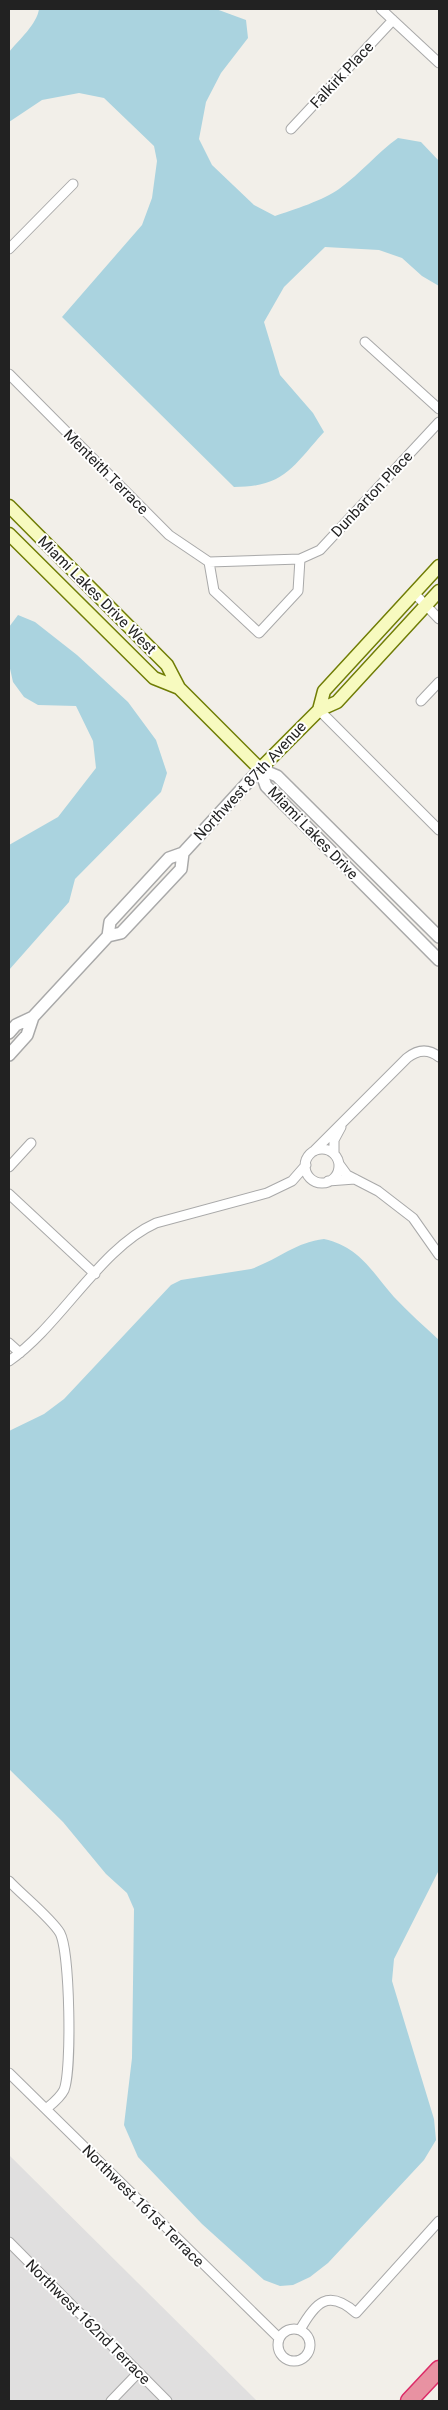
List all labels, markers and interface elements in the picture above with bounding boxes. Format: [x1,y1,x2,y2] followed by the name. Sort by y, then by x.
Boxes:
[307,38,377,112] street label: Falkirk Place
[60,426,152,518] street label: Menteith Terrace
[328,447,416,541] street label: Dunbarton Place
[34,532,160,658] street label: Miami Lakes Drive West
[190,718,310,844] street label: Northwest 87th Avenue
[264,783,362,883] street label: Miami Lakes Drive
[78,2141,208,2271] street label: Northwest 161st Terrace
[22,2256,154,2388] street label: Northwest 162nd Terrace

